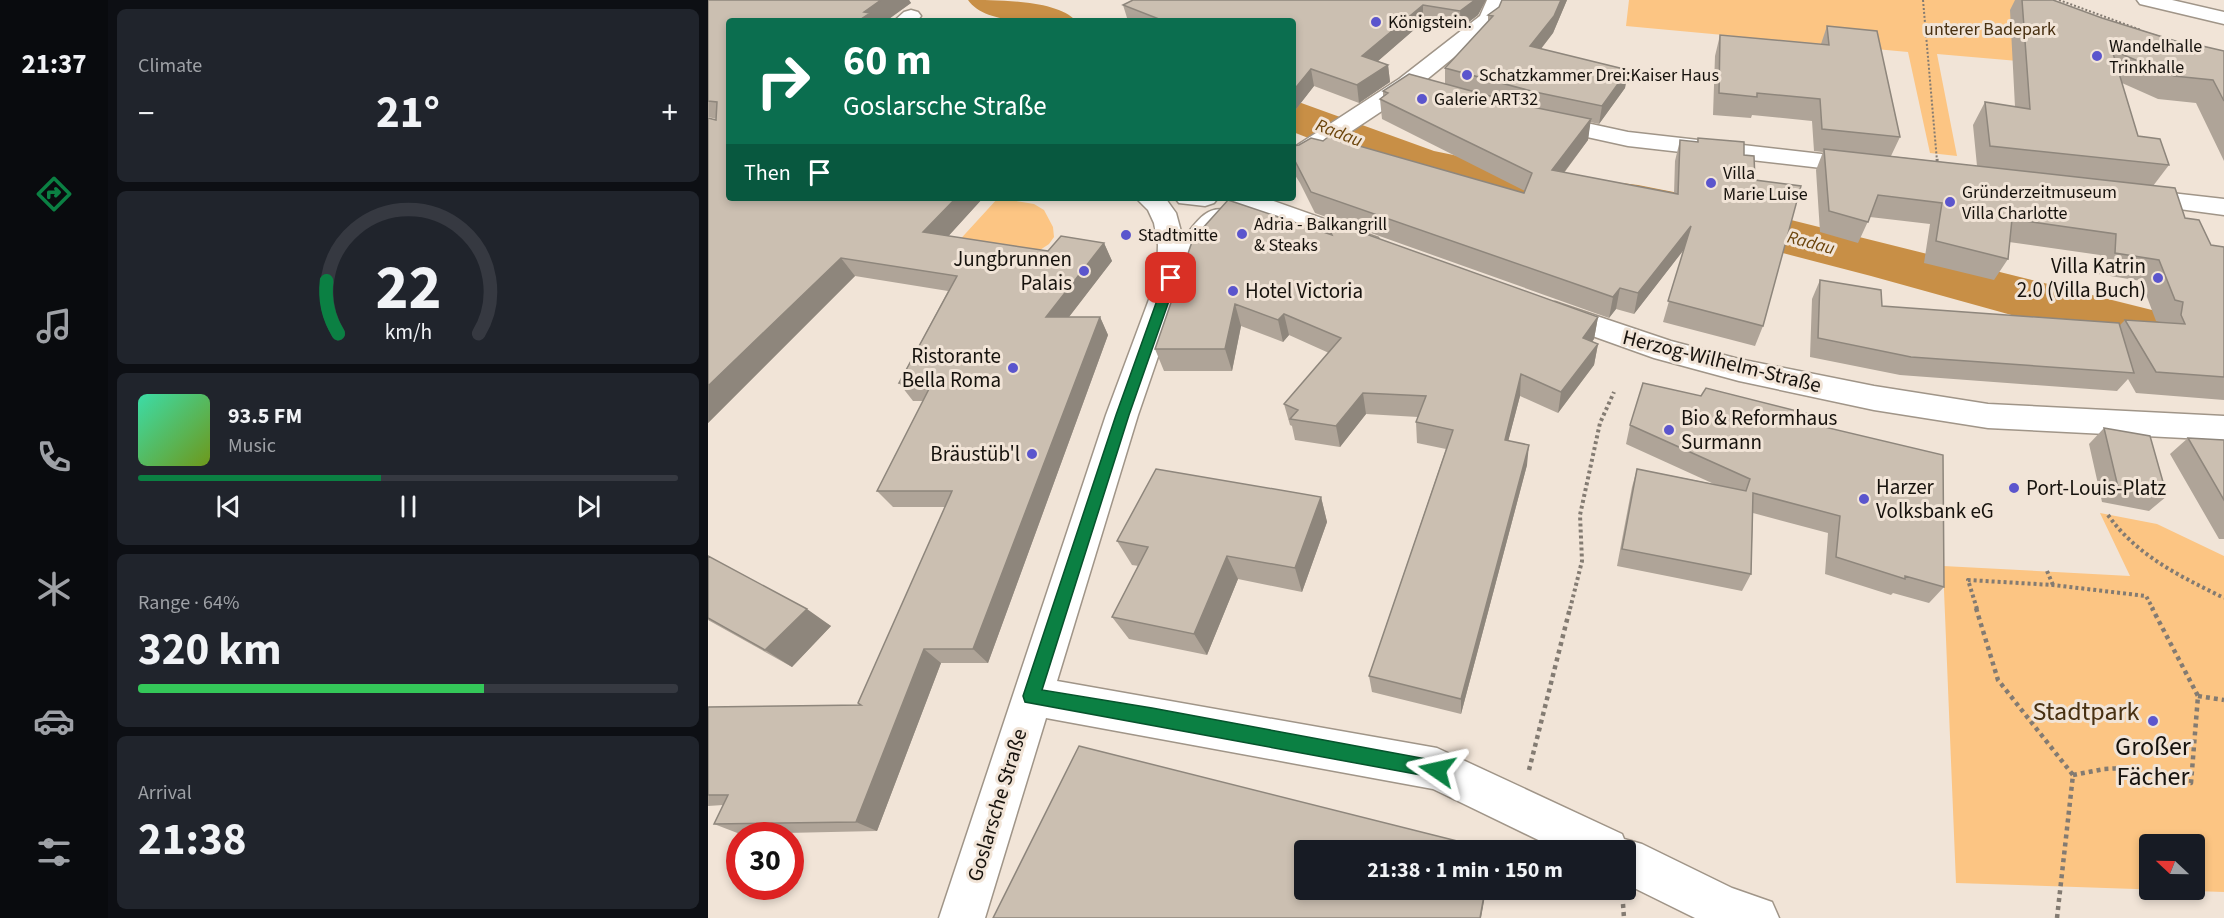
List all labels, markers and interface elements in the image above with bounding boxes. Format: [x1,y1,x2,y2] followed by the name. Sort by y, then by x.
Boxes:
[1388,10,1472,35] place label: Königstein.
[1369,15,1383,29] marker: Königstein.
[1924,17,2056,42] park label: unterer Badepark
[843,31,932,91] text: 60 m
[2109,34,2202,80] place label: Wandelhalle Trinkhalle
[744,42,822,120] icon: right
[21,45,87,84] text: 21:37
[2090,49,2104,63] marker: Wandelhalle Trinkhalle
[138,52,202,80] text: Climate
[1479,63,1719,88] place label: Schatzkammer Drei:Kaiser Haus
[1460,68,1474,82] marker: Schatzkammer Drei:Kaiser Haus
[376,81,440,145] text: 21°
[843,87,1047,126] text: Goslarsche Straße
[1434,87,1538,112] place label: Galerie ART32
[138,90,154,137] text: −
[662,90,678,137] text: +
[1415,92,1429,106] marker: Galerie ART32
[1312,113,1366,153] water label: Radau
[803,156,836,189] icon: arrive
[744,157,791,189] text: Then
[1723,161,1808,207] place label: Villa Marie Luise
[33,173,75,215] icon: directions
[1704,176,1718,190] marker: Villa Marie Luise
[1962,180,2117,226] place label: Gründerzeitmuseum Villa Charlotte
[1943,195,1957,209] marker: Gründerzeitmuseum Villa Charlotte
[1254,212,1387,258] place label: Adria - Balkangrill & Steaks
[1138,223,1218,248] place label: Stadtmitte
[1785,225,1837,261] water label: Radau
[1235,227,1249,241] marker: Adria - Balkangrill & Steaks
[1119,228,1133,242] marker: Stadtmitte
[375,244,441,333] text: 22
[953,244,1072,298] place label: Jungbrunnen Palais
[2017,251,2146,305] place label: Villa Katrin 2.0 (Villa Buch)
[1145,252,1196,303] pin
[1154,261,1187,294] icon: arrive
[1077,264,1091,278] marker: Jungbrunnen Palais
[2151,271,2165,285] marker: Villa Katrin 2.0 (Villa Buch)
[1245,276,1363,306] place label: Hotel Victoria
[1226,284,1240,298] marker: Hotel Victoria
[33,305,75,347] icon: music
[384,318,432,349] text: km/h
[1619,322,1825,400] street label: Herzog-Wilhelm-Straße
[902,341,1001,395] place label: Ristorante Bella Roma
[1006,361,1020,375] marker: Ristorante Bella Roma
[228,400,302,432] text: 93.5 FM
[1681,403,1838,457] place label: Bio & Reformhaus Surmann
[1662,423,1676,437] marker: Bio & Reformhaus Surmann
[228,432,276,460] text: Music
[33,436,75,478] icon: phone
[930,439,1020,469] place label: Bräustüb'l
[1025,447,1039,461] marker: Bräustüb'l
[1876,472,1994,526] place label: Harzer Volksbank eG
[2026,473,2166,503] place label: Port-Louis-Platz
[2007,481,2021,495] marker: Port-Louis-Platz
[212,490,245,523] icon: previous
[392,490,425,523] icon: pause
[572,490,605,523] icon: next
[1857,492,1871,506] marker: Harzer Volksbank eG
[33,568,75,610] icon: climate
[138,589,239,617] text: Range · 64%
[138,618,282,682] text: 320 km
[2033,693,2140,730] park label: Stadtpark
[33,700,75,742] icon: car
[2146,714,2160,728] marker: Großer Fächer
[960,725,1034,885] street label: Goslarsche Straße
[2115,728,2192,795] place label: Großer Fächer
[1405,738,1469,802] position arrow
[138,779,192,807] text: Arrival
[138,808,247,872] text: 21:38
[726,822,804,900] speed limit sign: 30
[33,831,75,873] icon: filters
[2139,834,2205,900] north arrow
[2139,834,2205,900] map controls
[1367,854,1563,886] text: 21:38 · 1 min · 150 m

